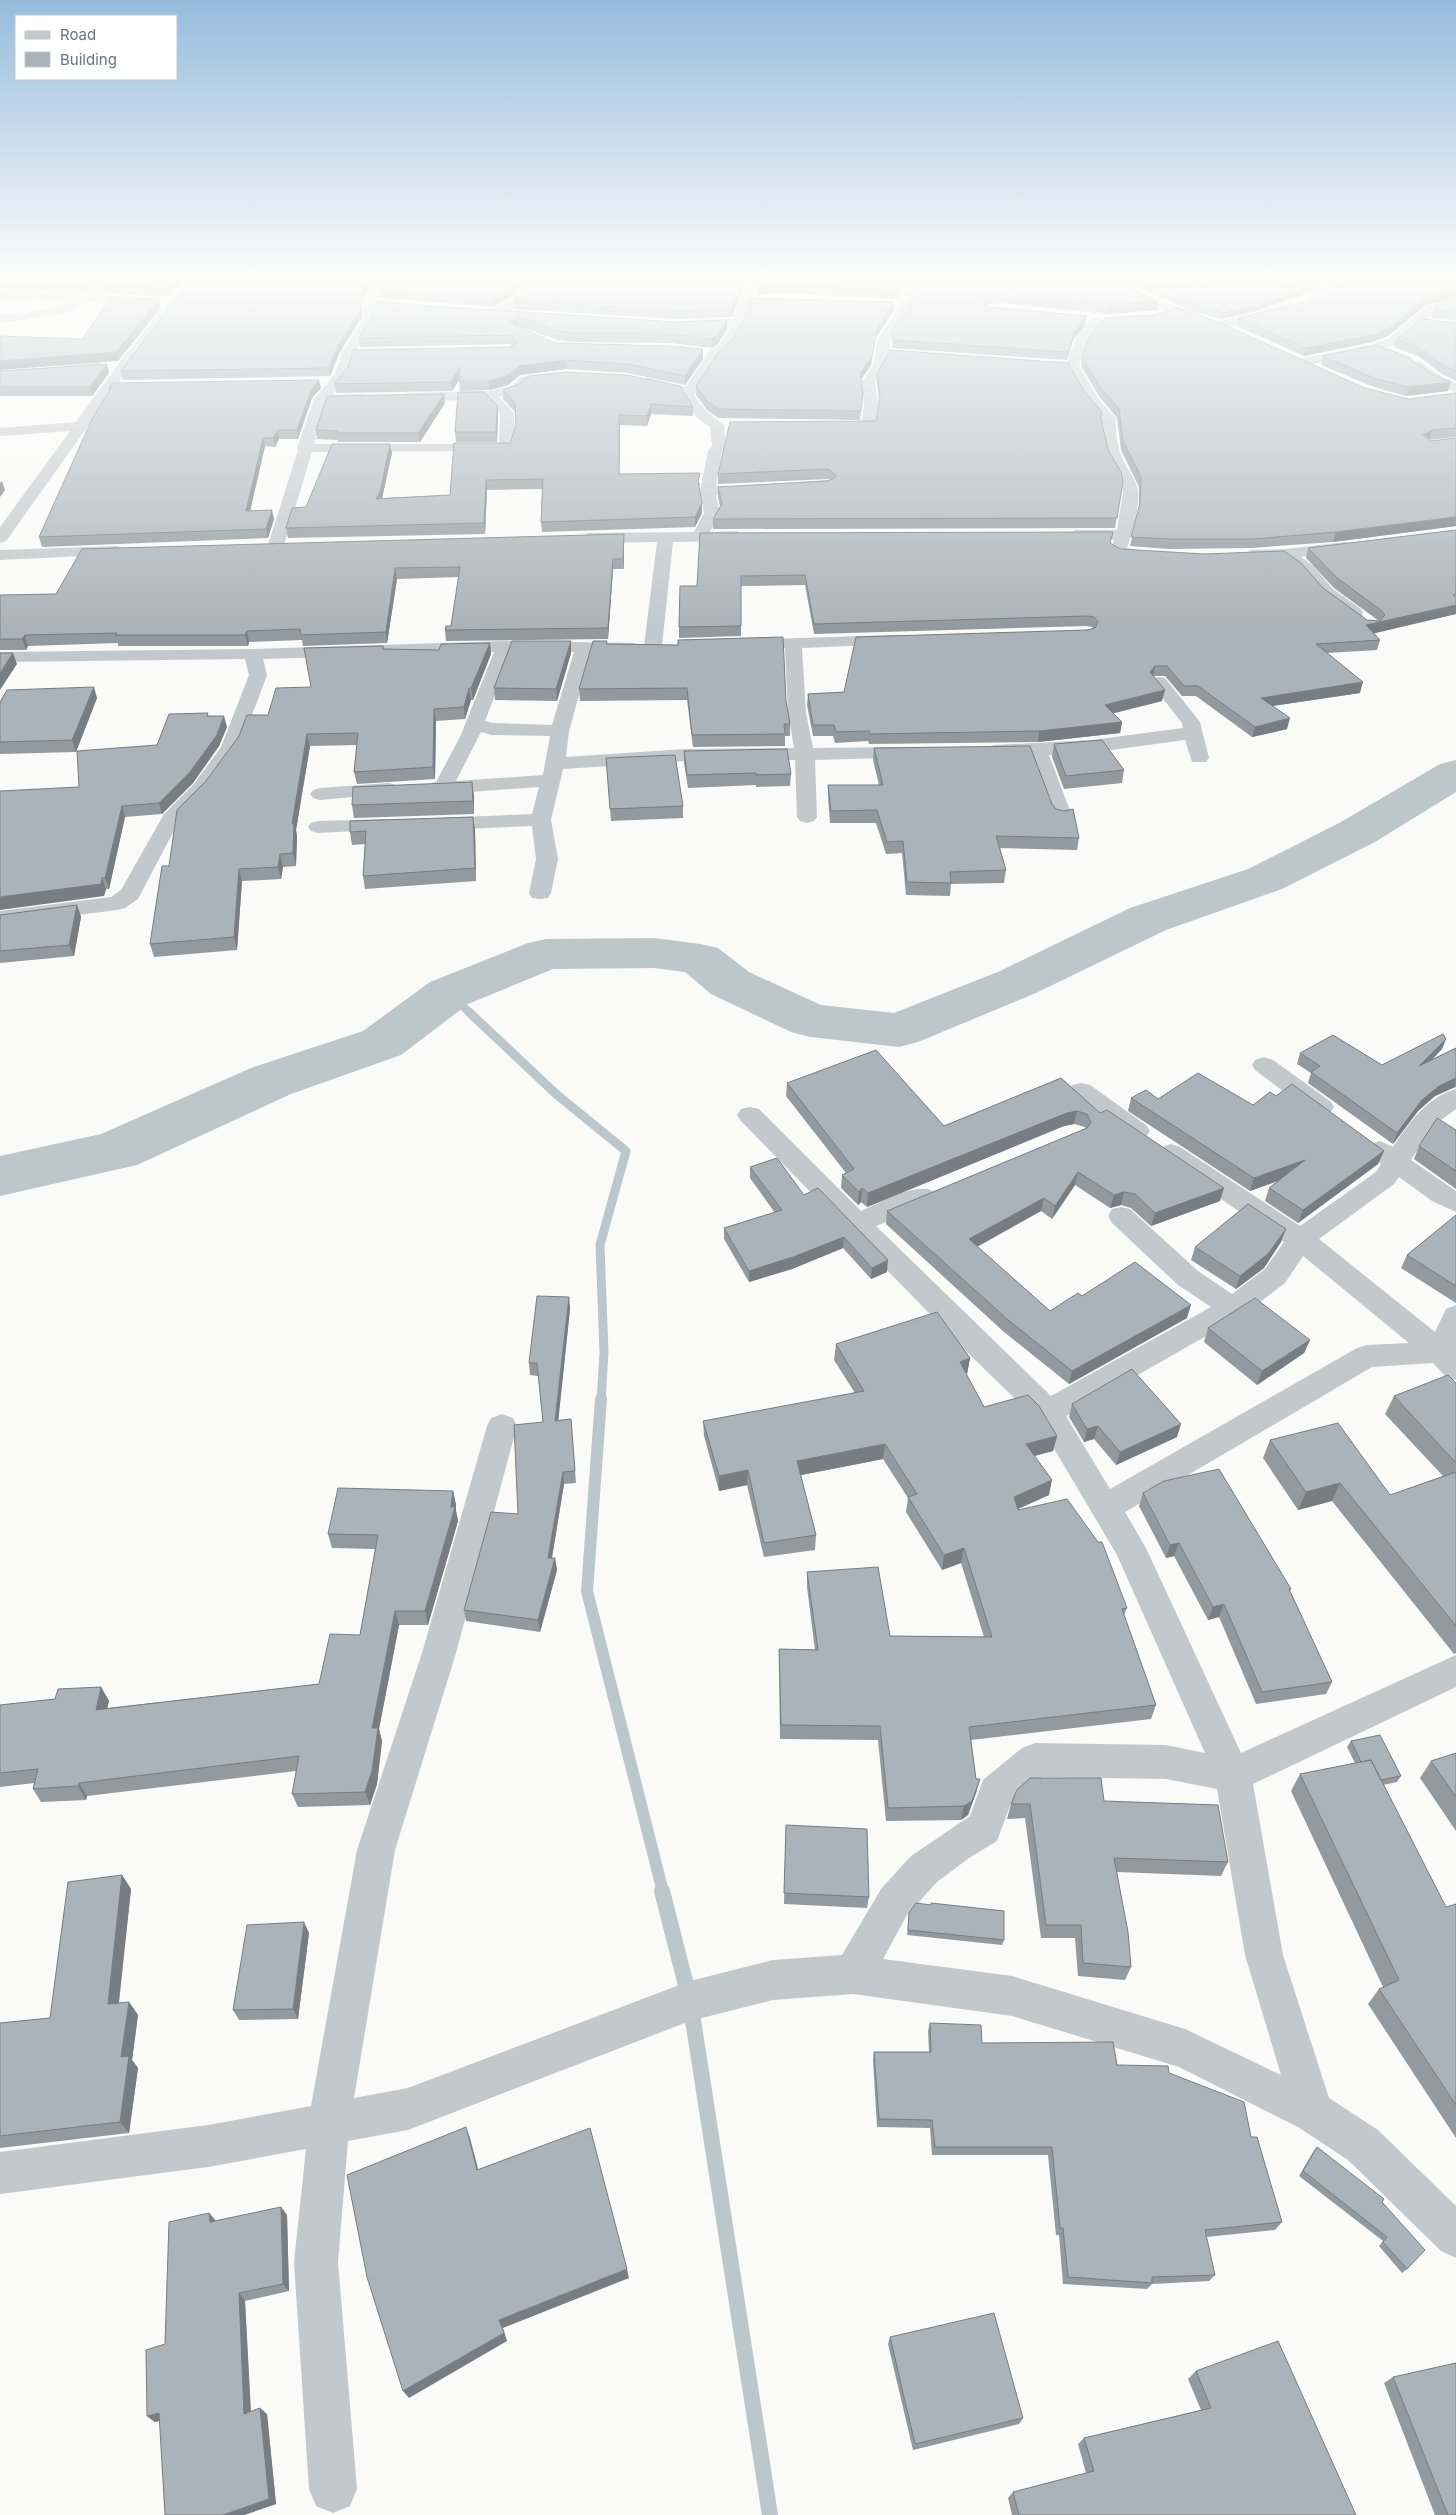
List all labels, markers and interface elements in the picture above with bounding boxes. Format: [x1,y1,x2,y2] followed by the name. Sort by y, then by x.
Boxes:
[15,15,178,80] legend
[60,25,96,44] text: Road
[60,50,117,69] text: Building

